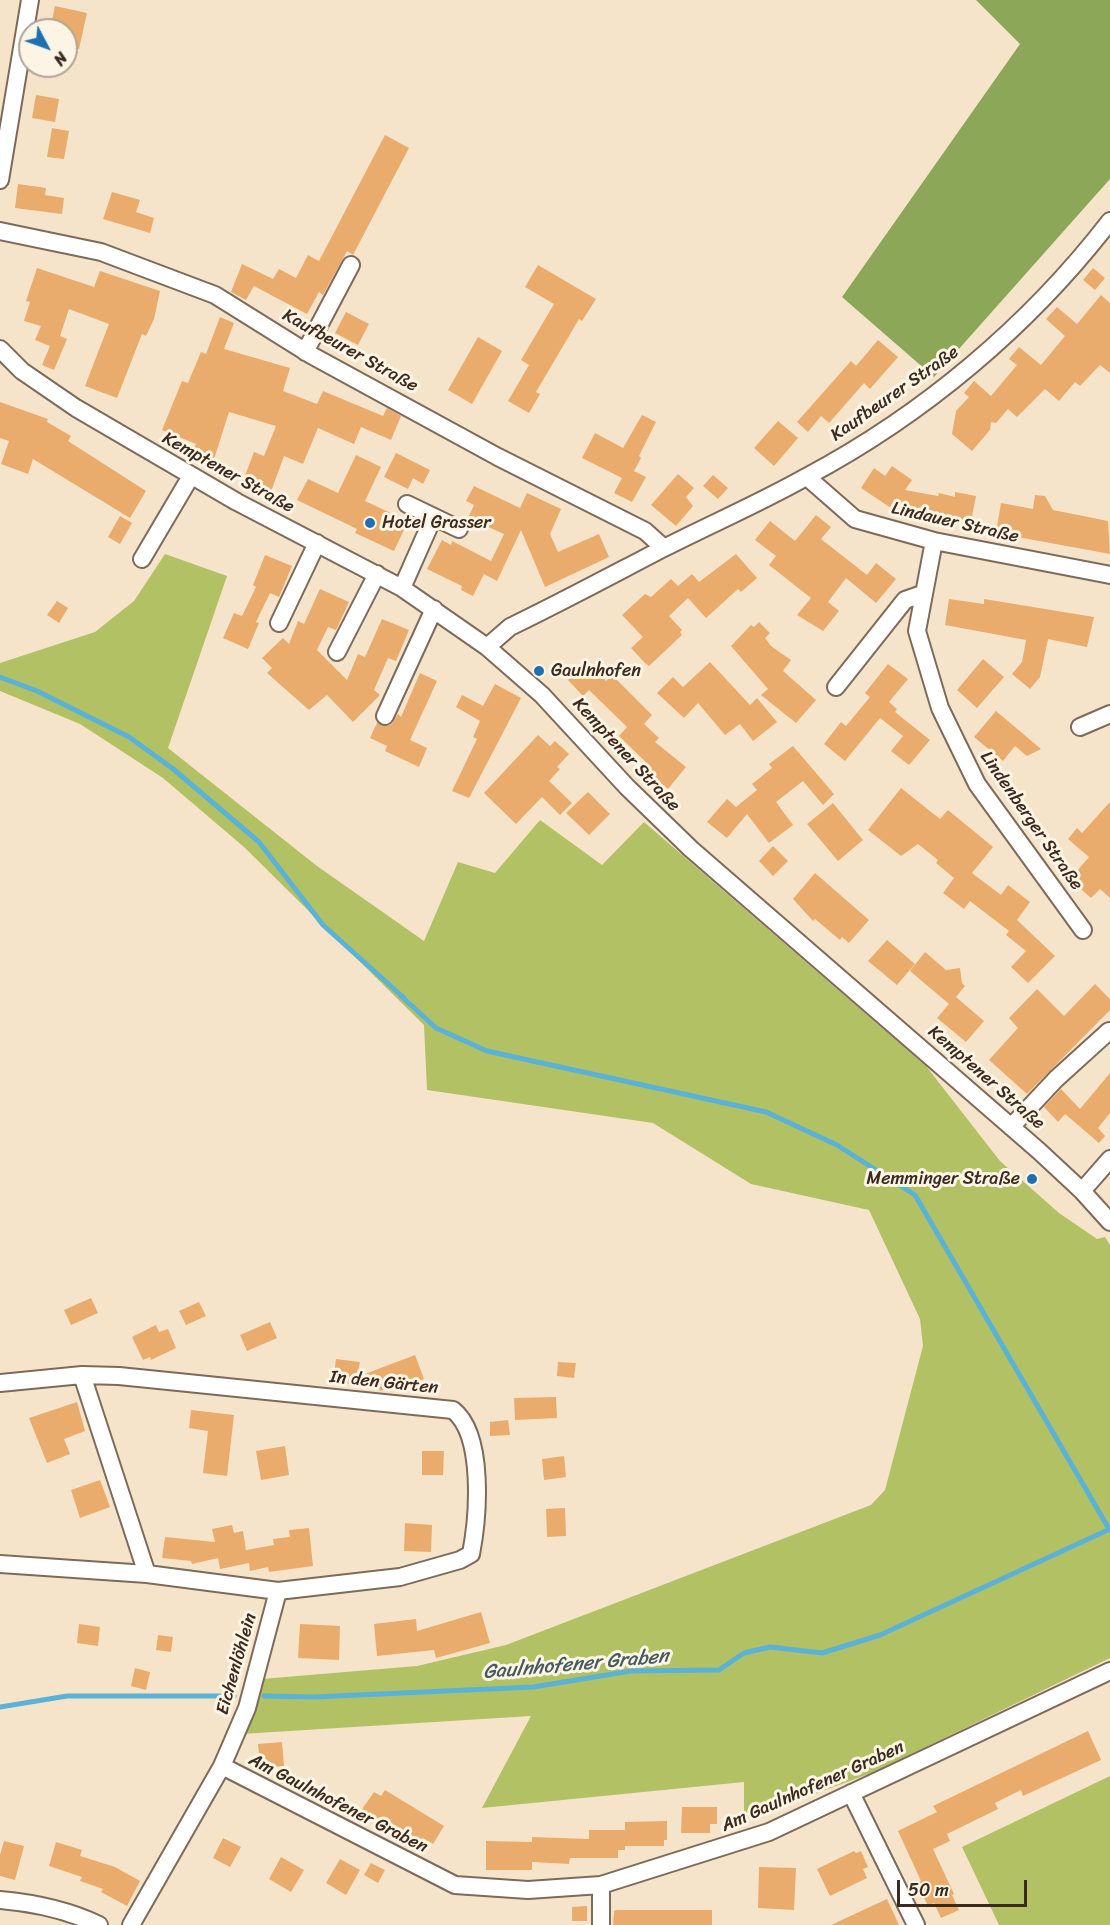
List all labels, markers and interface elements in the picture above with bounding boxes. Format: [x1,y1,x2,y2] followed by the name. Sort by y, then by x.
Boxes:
[18,18,78,78] north arrow
[46,45,75,73] text: N
[279,305,421,397] street label: Kaufbeurer Straße
[827,342,963,446] street label: Kaufbeurer Straße
[158,428,298,518] street label: Kemptener Straße
[889,498,1021,548] street label: Lindauer Straße
[382,512,491,534] place label: Hotel Grasser
[363,516,377,530] marker: Hotel Grasser
[551,660,641,682] place label: Gaulnhofen
[532,664,546,678] marker: Gaulnhofen
[568,694,684,816] street label: Kemptener Straße
[975,747,1087,895] street label: Lindenberger Straße
[923,1021,1049,1135] street label: Kemptener Straße
[867,1168,1020,1190] place label: Memminger Straße
[1025,1172,1039,1186] marker: Memminger Straße
[329,1367,439,1399] street label: In den Gärten
[212,1611,262,1717] street label: Eichenlöhlein
[482,1645,670,1685] water label: Gaulnhofener Graben
[718,1737,908,1837] street label: Am Gaulnhofener Graben
[245,1749,431,1859] street label: Am Gaulnhofener Graben
[900,1868,1030,1906] scale bar
[908,1874,949,1906] text: 50 m

